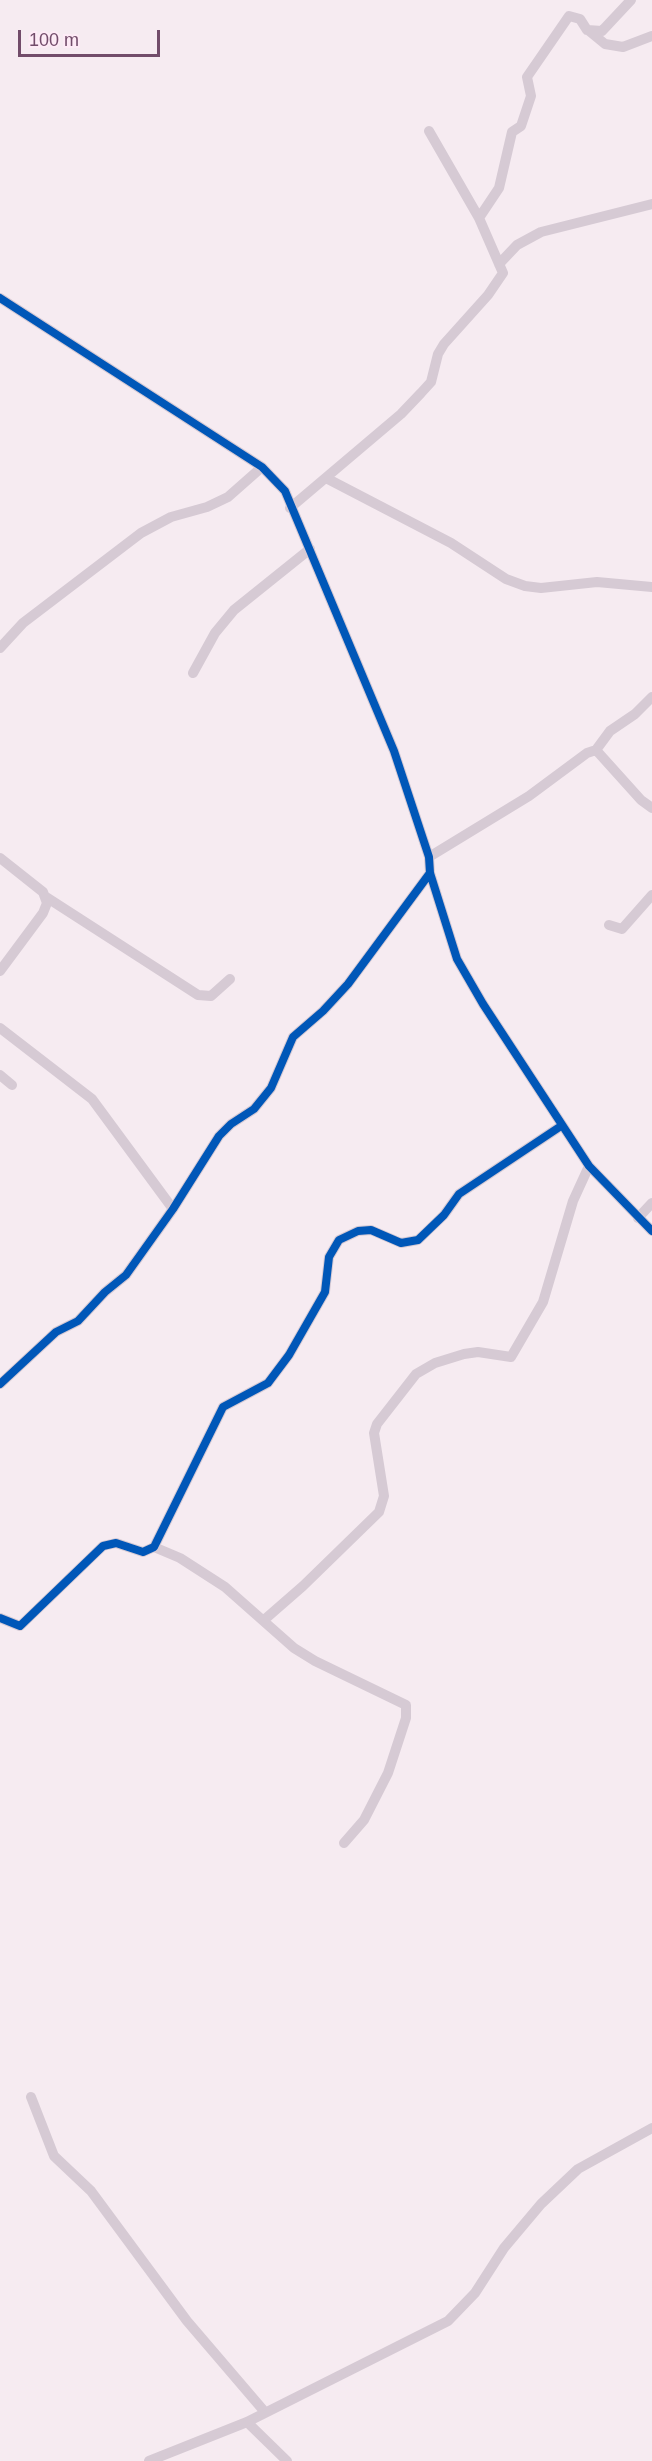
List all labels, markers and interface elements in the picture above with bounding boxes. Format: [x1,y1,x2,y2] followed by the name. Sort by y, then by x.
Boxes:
[21,18,164,56] scale bar
[29,30,79,50] text: 100 m

